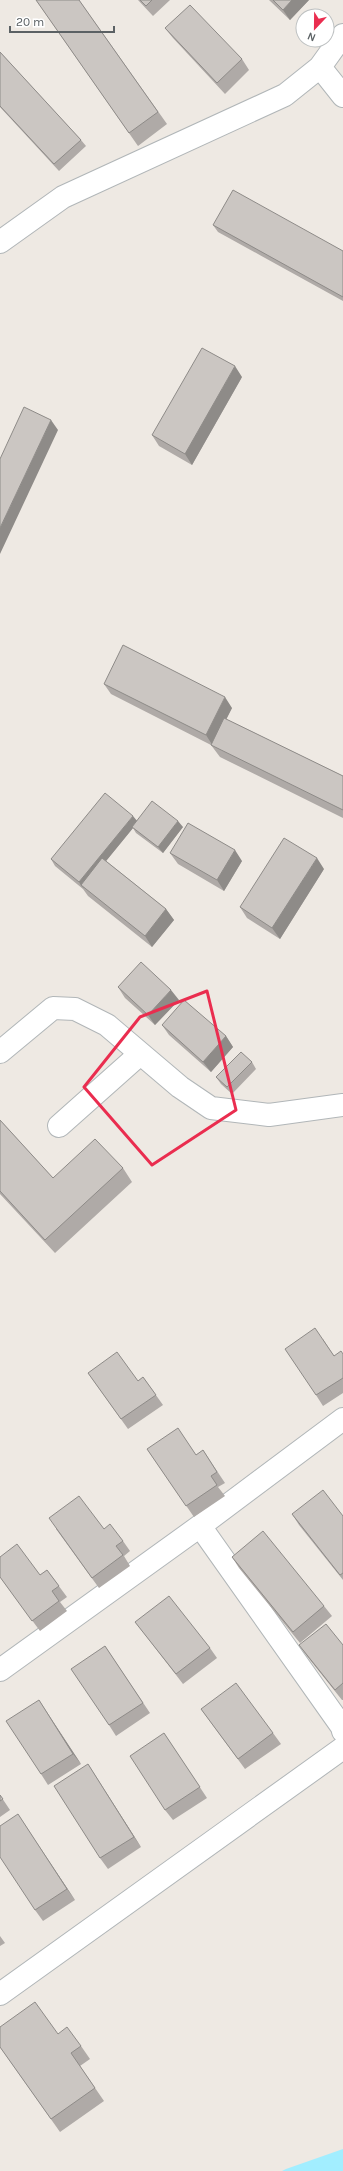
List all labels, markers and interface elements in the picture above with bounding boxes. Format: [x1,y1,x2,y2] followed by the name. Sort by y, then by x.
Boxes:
[10,8,114,34] scale bar
[295,8,335,48] north arrow
[16,15,44,29] text: 20 m
[305,29,318,44] text: N

